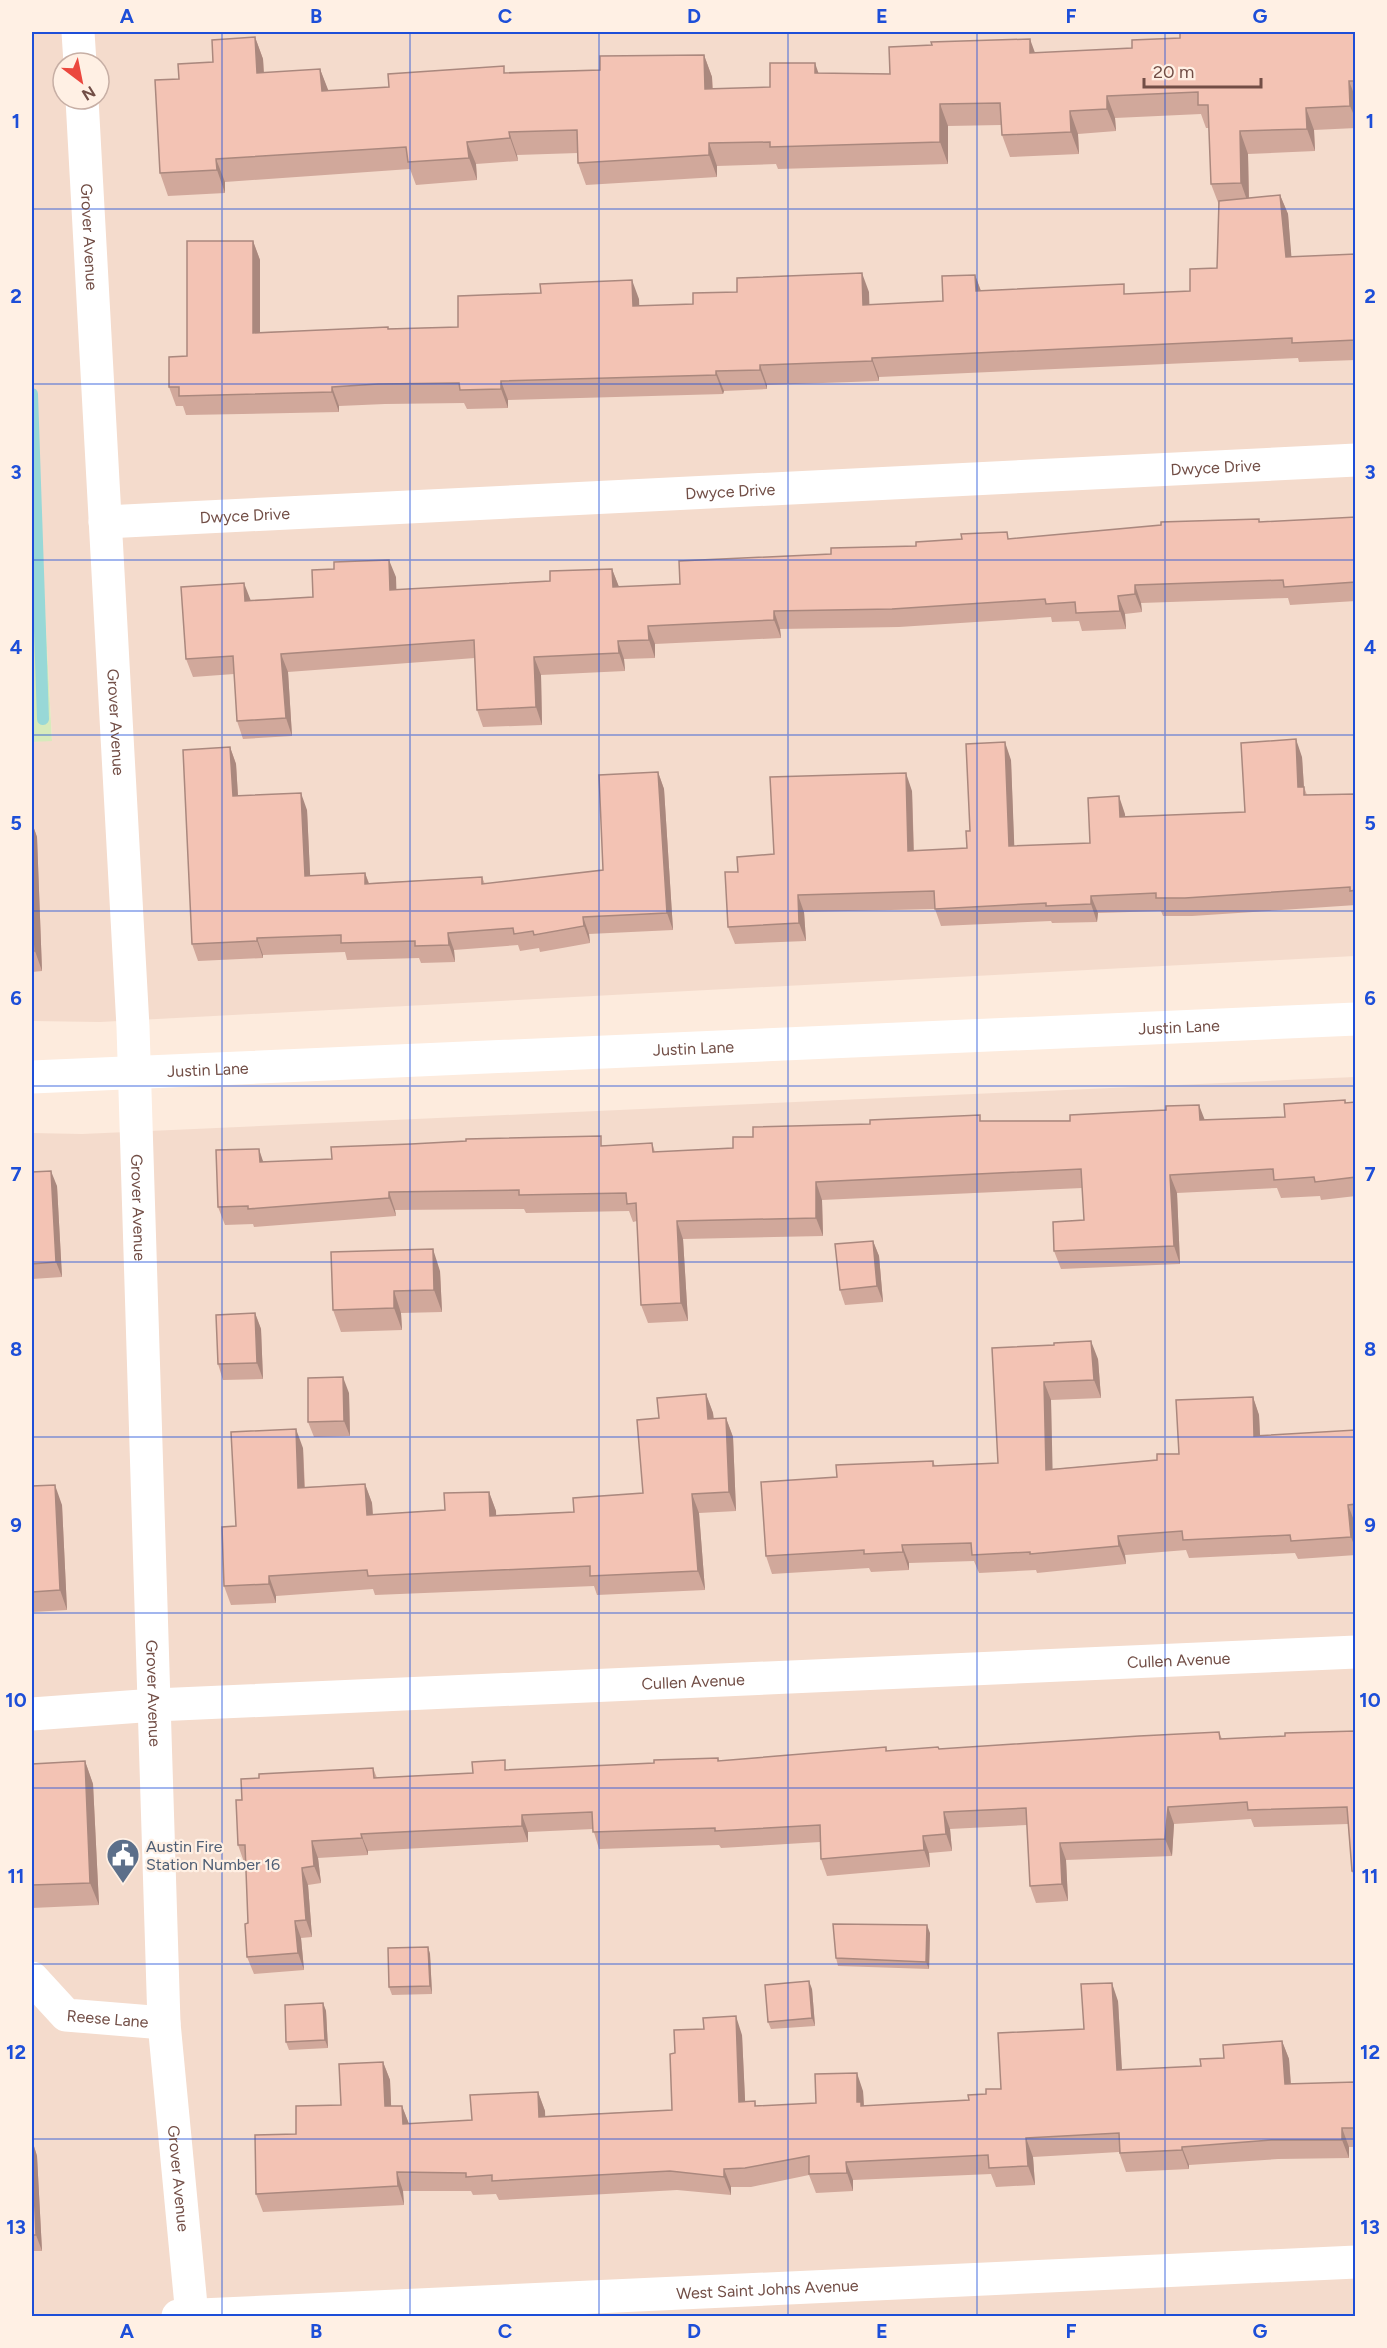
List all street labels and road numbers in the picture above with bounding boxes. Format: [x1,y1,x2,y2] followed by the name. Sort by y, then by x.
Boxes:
[77,183,102,291] street label: Grover Avenue
[1170,455,1261,479] street label: Dwyce Drive
[685,479,776,503] street label: Dwyce Drive
[199,503,291,527] street label: Dwyce Drive
[104,668,129,776] street label: Grover Avenue
[1138,1015,1220,1038] street label: Justin Lane
[652,1037,735,1059] street label: Justin Lane
[167,1058,249,1081] street label: Justin Lane
[127,1154,150,1262] street label: Grover Avenue
[143,1639,165,1747] street label: Grover Avenue
[1127,1648,1231,1672] street label: Cullen Avenue
[641,1669,745,1693] street label: Cullen Avenue
[66,2006,149,2031] street label: Reese Lane
[164,2124,193,2233] street label: Grover Avenue
[676,2275,859,2303] street label: West Saint Johns Avenue

